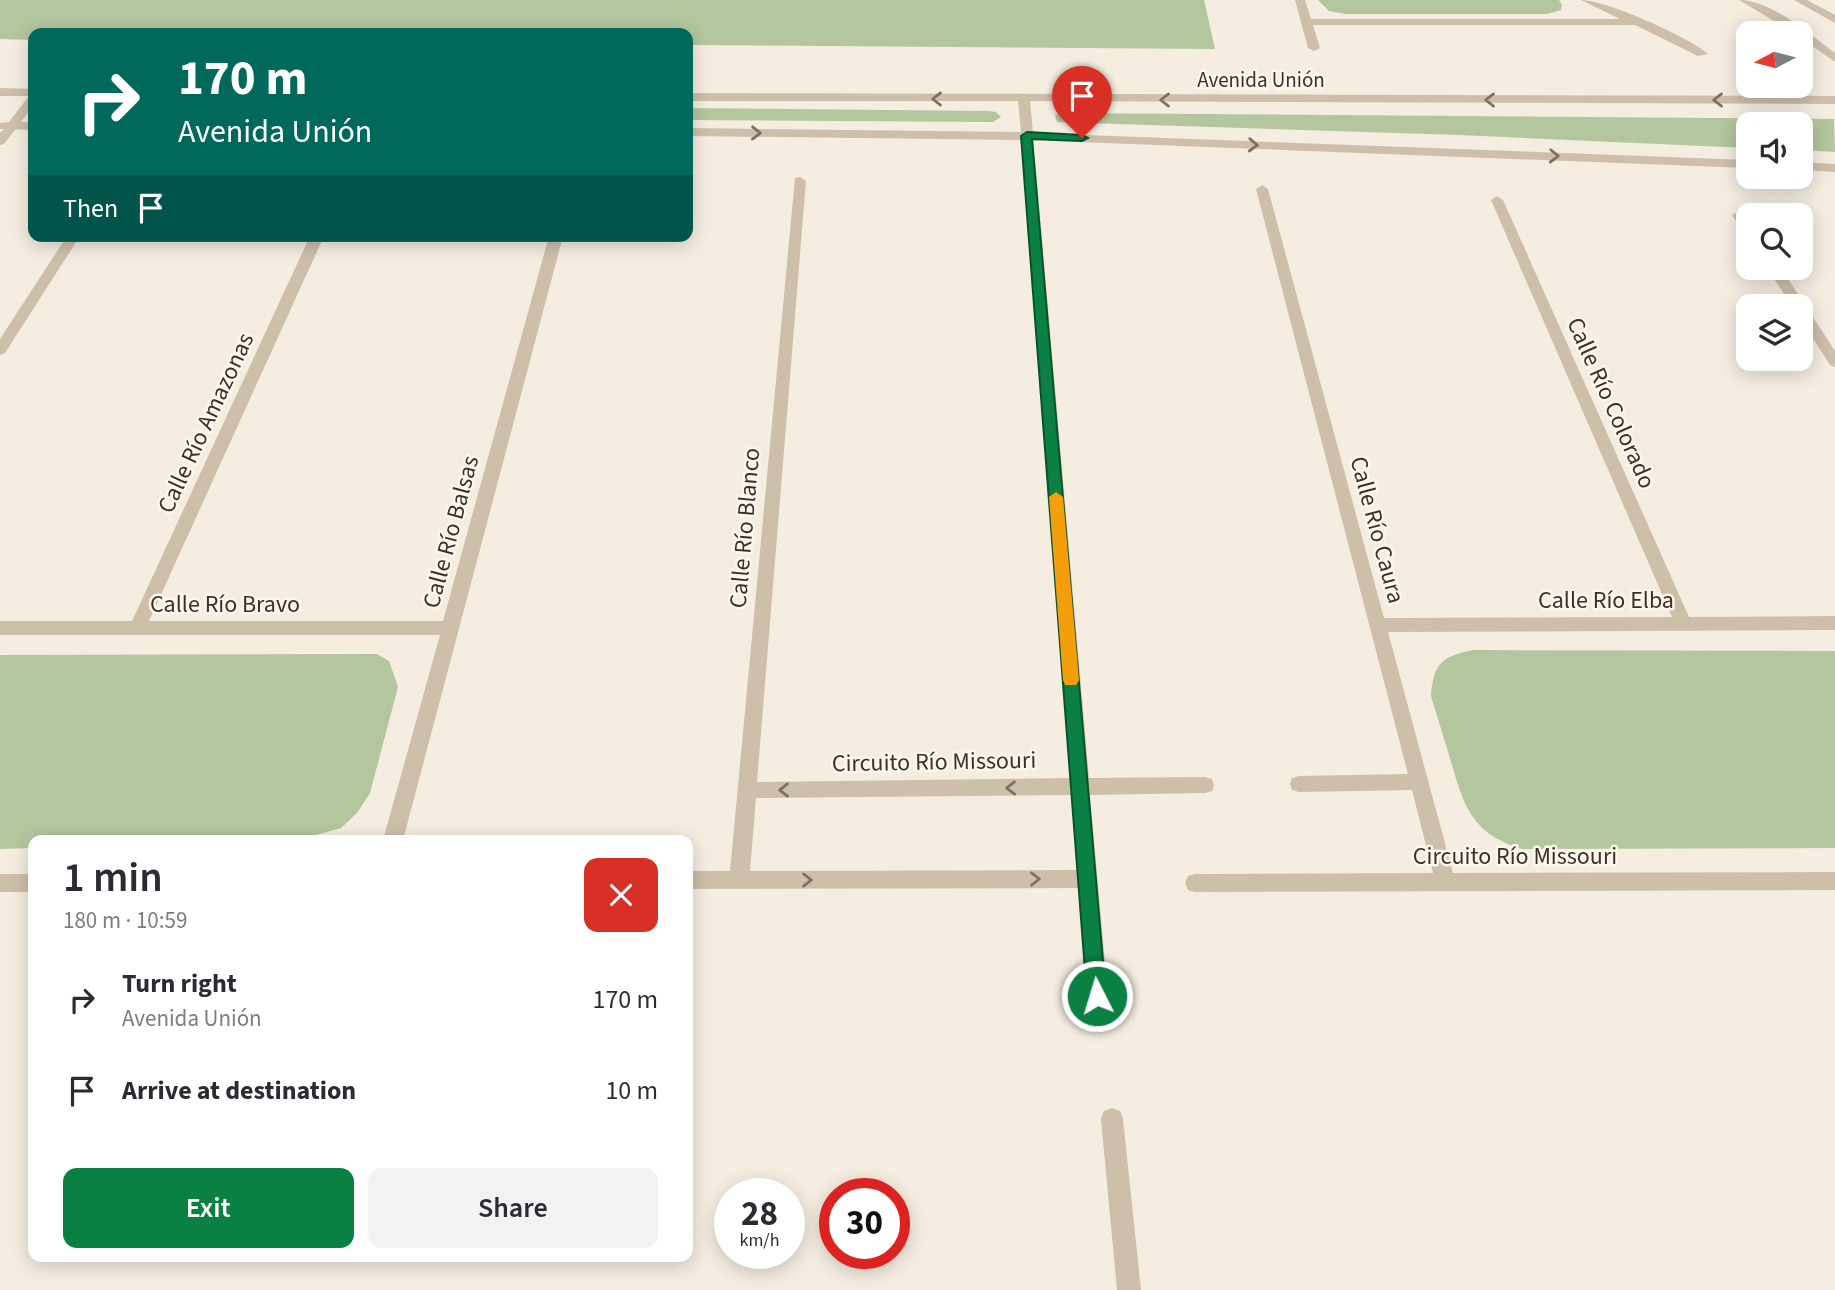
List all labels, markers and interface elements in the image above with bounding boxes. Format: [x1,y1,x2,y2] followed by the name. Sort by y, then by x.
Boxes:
[1736,21,1813,98] north arrow
[1736,21,1813,371] map controls
[178,44,307,114] text: 170 m
[63,56,154,147] icon: right
[1197,65,1325,95] street label: Avenida Unión
[1052,66,1112,138] pin
[1063,77,1101,115] icon: arrive
[932,91,942,107] one-way arrow
[1159,92,1170,108] one-way arrow
[1485,92,1495,108] one-way arrow
[1712,92,1723,108] one-way arrow
[178,109,372,155] text: Avenida Unión
[1736,112,1813,189] button: sound
[751,125,762,141] one-way arrow
[1248,137,1259,152] one-way arrow
[1548,149,1559,164] one-way arrow
[132,189,170,227] icon: arrive
[63,190,118,227] text: Then
[1736,203,1813,280] button: search
[1736,294,1813,371] button: layers
[1558,312,1664,494] street label: Calle Río Colorado
[149,327,263,519] street label: Calle Río Amazonas
[721,446,769,610] street label: Calle Río Blanco
[414,452,488,612] street label: Calle Río Balsas
[1341,453,1413,607] street label: Calle Río Caura
[1538,583,1674,618] street label: Calle Río Elba
[150,587,300,622] street label: Calle Río Bravo
[832,743,1036,781] street label: Circuito Río Missouri
[1005,780,1016,795] one-way arrow
[778,782,788,798] one-way arrow
[1413,839,1617,874] street label: Circuito Río Missouri
[63,848,163,908] text: 1 min
[584,858,658,932] button: close
[1030,871,1041,887] one-way arrow
[803,872,813,888] one-way arrow
[63,904,187,937] text: 180 m · 10:59
[1060,959,1134,1033] position arrow
[122,965,237,1002] text: Turn right
[63,981,101,1019] icon: right
[592,981,658,1018] text: 170 m
[122,1002,262,1035] text: Avenida Unión
[63,1072,101,1110] icon: arrive
[122,1072,356,1109] text: Arrive at destination
[605,1072,658,1109] text: 10 m
[63,1168,354,1248] button: Exit
[368,1168,658,1248] button: Share
[819,1178,910,1269] speed limit sign: 30
[741,1189,778,1239] text: 28
[740,1228,779,1253] text: km/h

